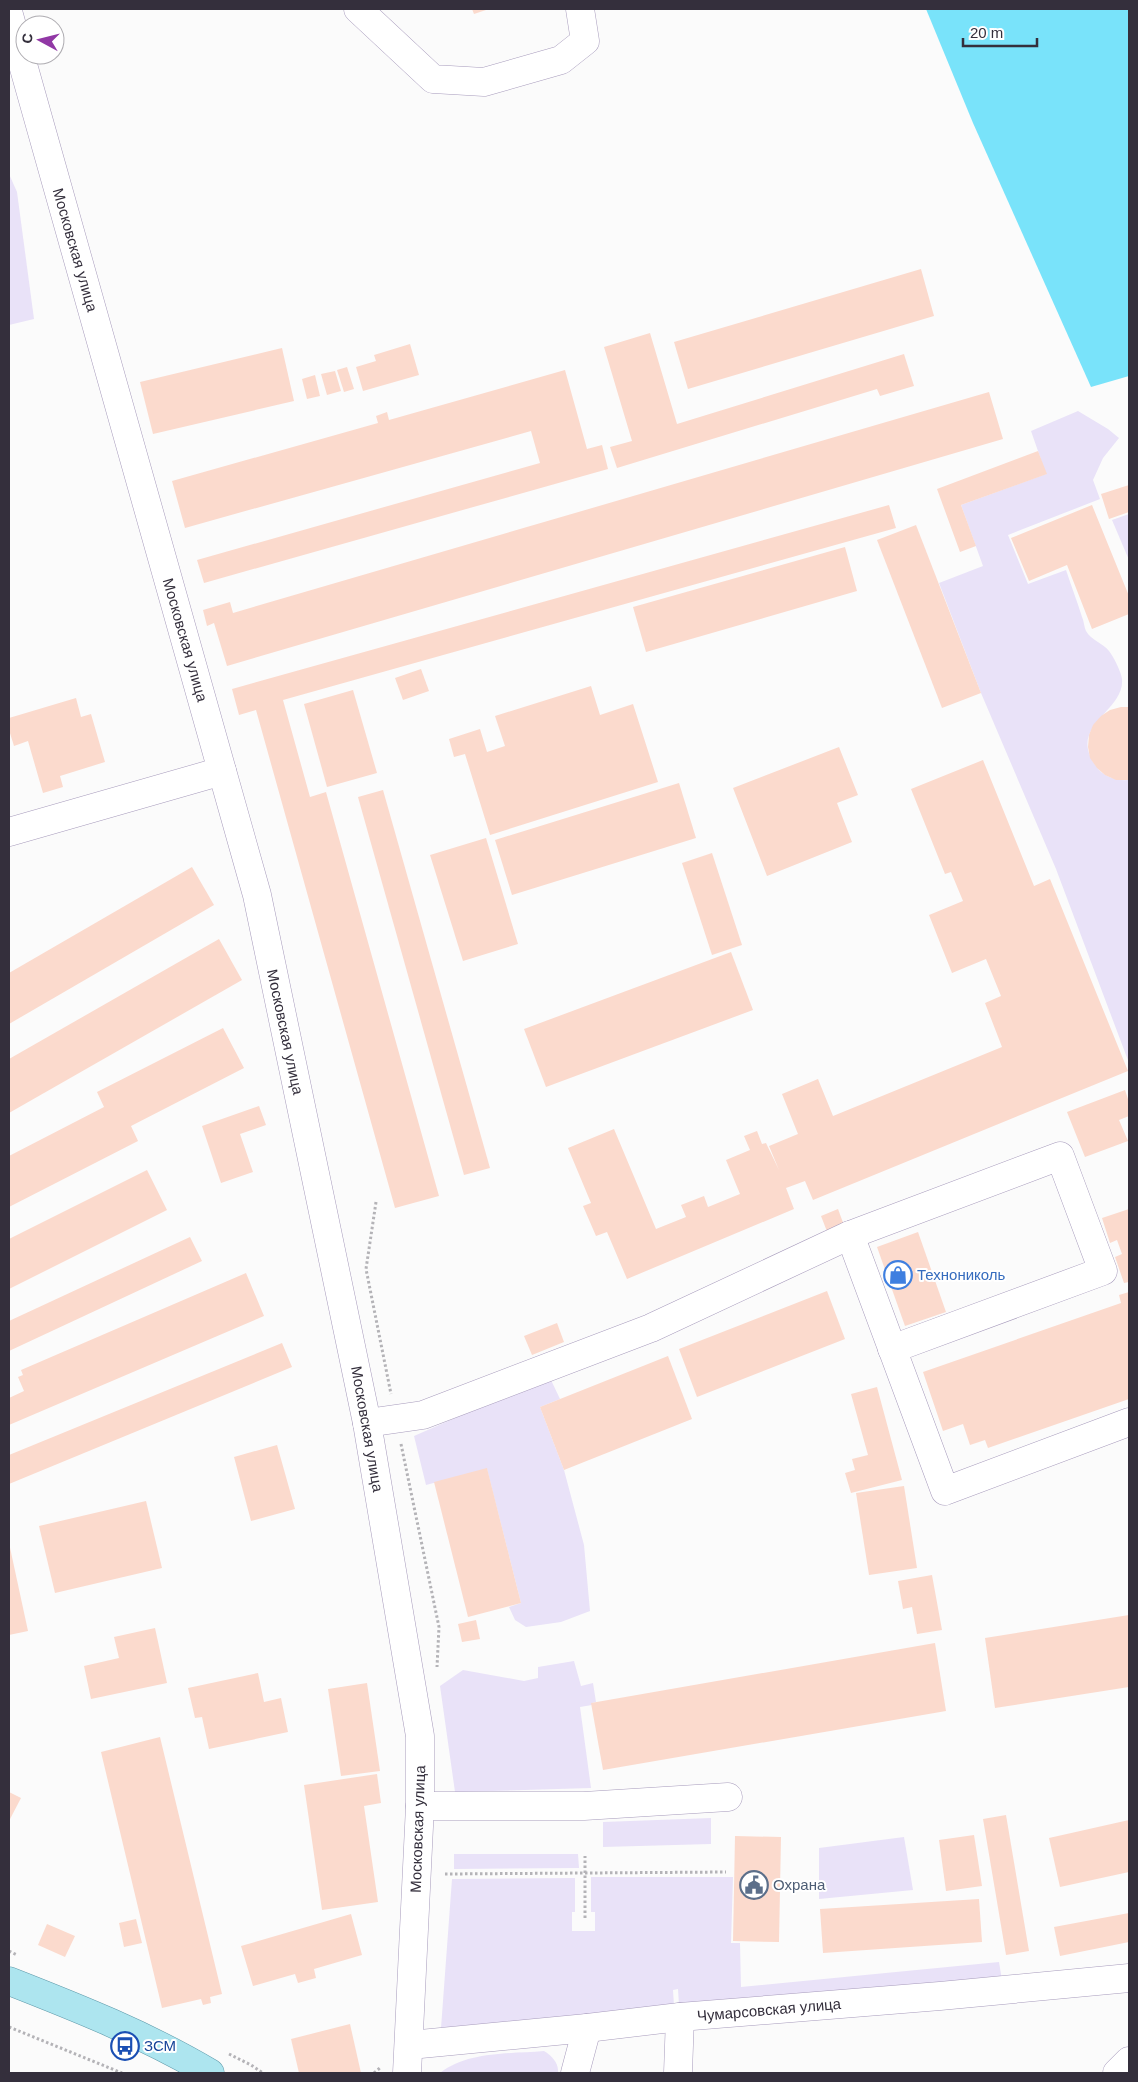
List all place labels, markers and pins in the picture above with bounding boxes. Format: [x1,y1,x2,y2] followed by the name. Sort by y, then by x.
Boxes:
[883,1260,913,1290] shop icon: Технониколь
[917,1266,1006,1283] place label: Технониколь
[739,1870,769,1900] public building icon: Охрана
[773,1876,826,1893] place label: Охрана
[110,2031,140,2061] bus stop icon: ЗСМ
[144,2037,176,2054] place label: ЗСМ

